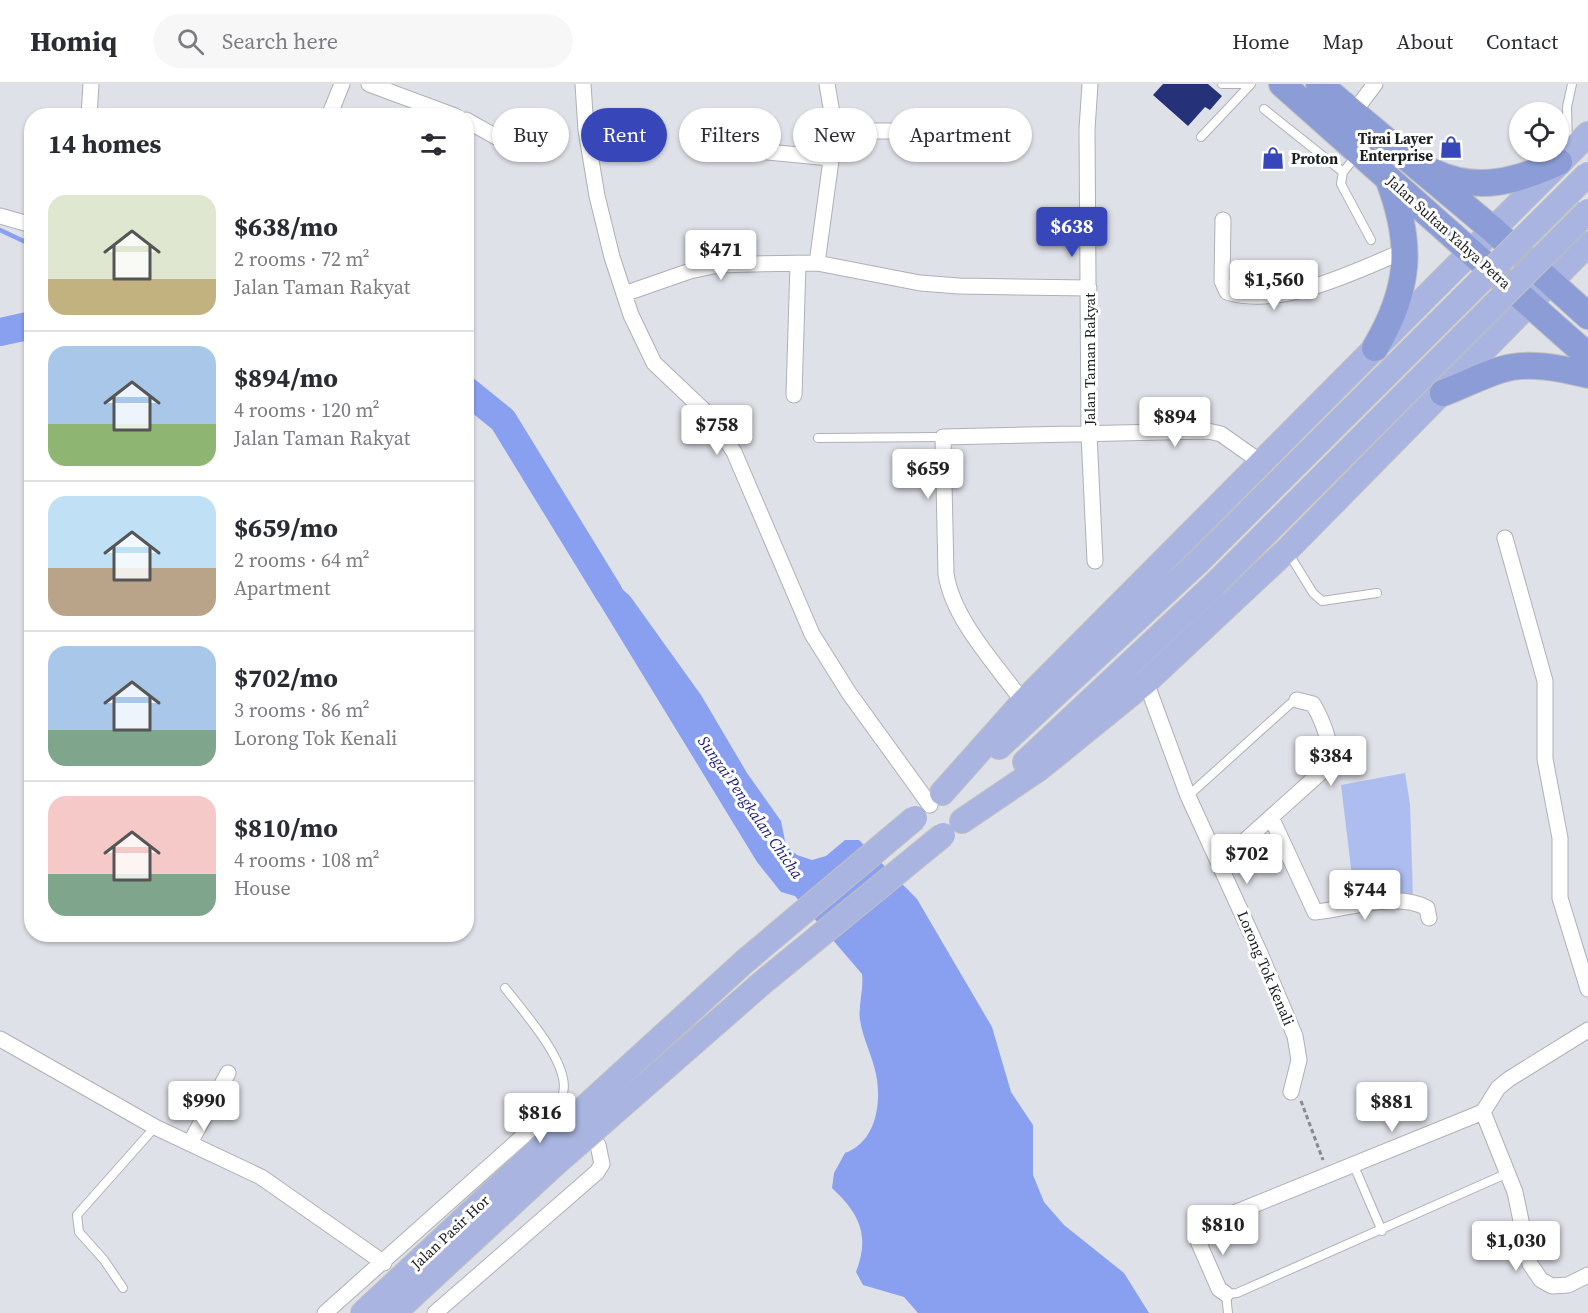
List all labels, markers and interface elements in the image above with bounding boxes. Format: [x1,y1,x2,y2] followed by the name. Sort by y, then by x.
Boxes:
[153,14,573,68] search box
[30,22,117,60] text: Homiq
[174,25,207,58] icon: search
[222,26,338,56] text: Search here
[1232,27,1290,56] text: Home
[1323,27,1364,56] text: Map
[1397,27,1453,56] text: About
[1486,27,1558,56] text: Contact
[1509,102,1569,162] map controls
[1509,102,1569,162] button: locate
[492,108,569,162] chip: Buy
[581,108,667,162] chip: Rent
[679,108,781,162] chip: Filters
[793,108,877,162] chip: New
[889,108,1032,162] chip: Apartment
[48,126,161,162] text: 14 homes
[417,128,450,161] icon: filters
[1358,128,1433,166] place label: Tirai Layer Enterprise
[1438,134,1464,160] shop icon: Tirai Layer Enterprise
[1260,145,1286,171] shop icon: Proton
[1291,148,1338,169] place label: Proton
[1382,170,1516,294] street label: Jalan Sultan Yahya Petra
[1036,207,1108,258] pin: $638
[234,209,338,245] text: $638/mo
[1050,212,1094,240] text: $638
[96,219,168,291] icon: home
[685,230,757,281] pin: $471
[699,235,743,263] text: $471
[234,245,370,273] text: 2 rooms · 72 m²
[1225,260,1323,311] pin: $1,560
[1244,265,1304,293] text: $1,560
[234,273,410,301] text: Jalan Taman Rakyat
[1079,293,1100,426] street label: Jalan Taman Rakyat
[234,360,338,396] text: $894/mo
[96,370,168,442] icon: home
[234,396,380,424] text: 4 rooms · 120 m²
[1139,397,1211,448] pin: $894
[1153,402,1197,430] text: $894
[681,405,753,456] pin: $758
[695,410,739,438] text: $758
[234,424,410,452] text: Jalan Taman Rakyat
[892,449,964,500] pin: $659
[906,454,950,482] text: $659
[234,510,338,546] text: $659/mo
[96,520,168,592] icon: home
[234,546,370,574] text: 2 rooms · 64 m²
[234,574,331,602] text: Apartment
[234,660,338,696] text: $702/mo
[96,670,168,742] icon: home
[234,696,370,724] text: 3 rooms · 86 m²
[234,724,397,752] text: Lorong Tok Kenali
[693,731,809,884] water label: Sungai Pengkalan Chicha
[1295,736,1367,787] pin: $384
[1309,741,1353,769] text: $384
[234,810,338,846] text: $810/mo
[96,820,168,892] icon: home
[1211,834,1283,885] pin: $702
[1225,839,1269,867] text: $702
[234,846,380,874] text: 4 rooms · 108 m²
[1329,870,1401,921] pin: $744
[234,874,291,902] text: House
[1343,875,1387,903] text: $744
[1232,908,1300,1028] street label: Lorong Tok Kenali
[168,1081,240,1132] pin: $990
[1356,1082,1428,1133] pin: $881
[182,1086,226,1114] text: $990
[1370,1087,1414,1115] text: $881
[504,1093,576,1144] pin: $816
[518,1098,562,1126] text: $816
[405,1190,494,1275] street label: Jalan Pasir Hor
[1187,1205,1259,1256] pin: $810
[1201,1210,1245,1238] text: $810
[1467,1221,1565,1272] pin: $1,030
[1486,1226,1546,1254] text: $1,030

